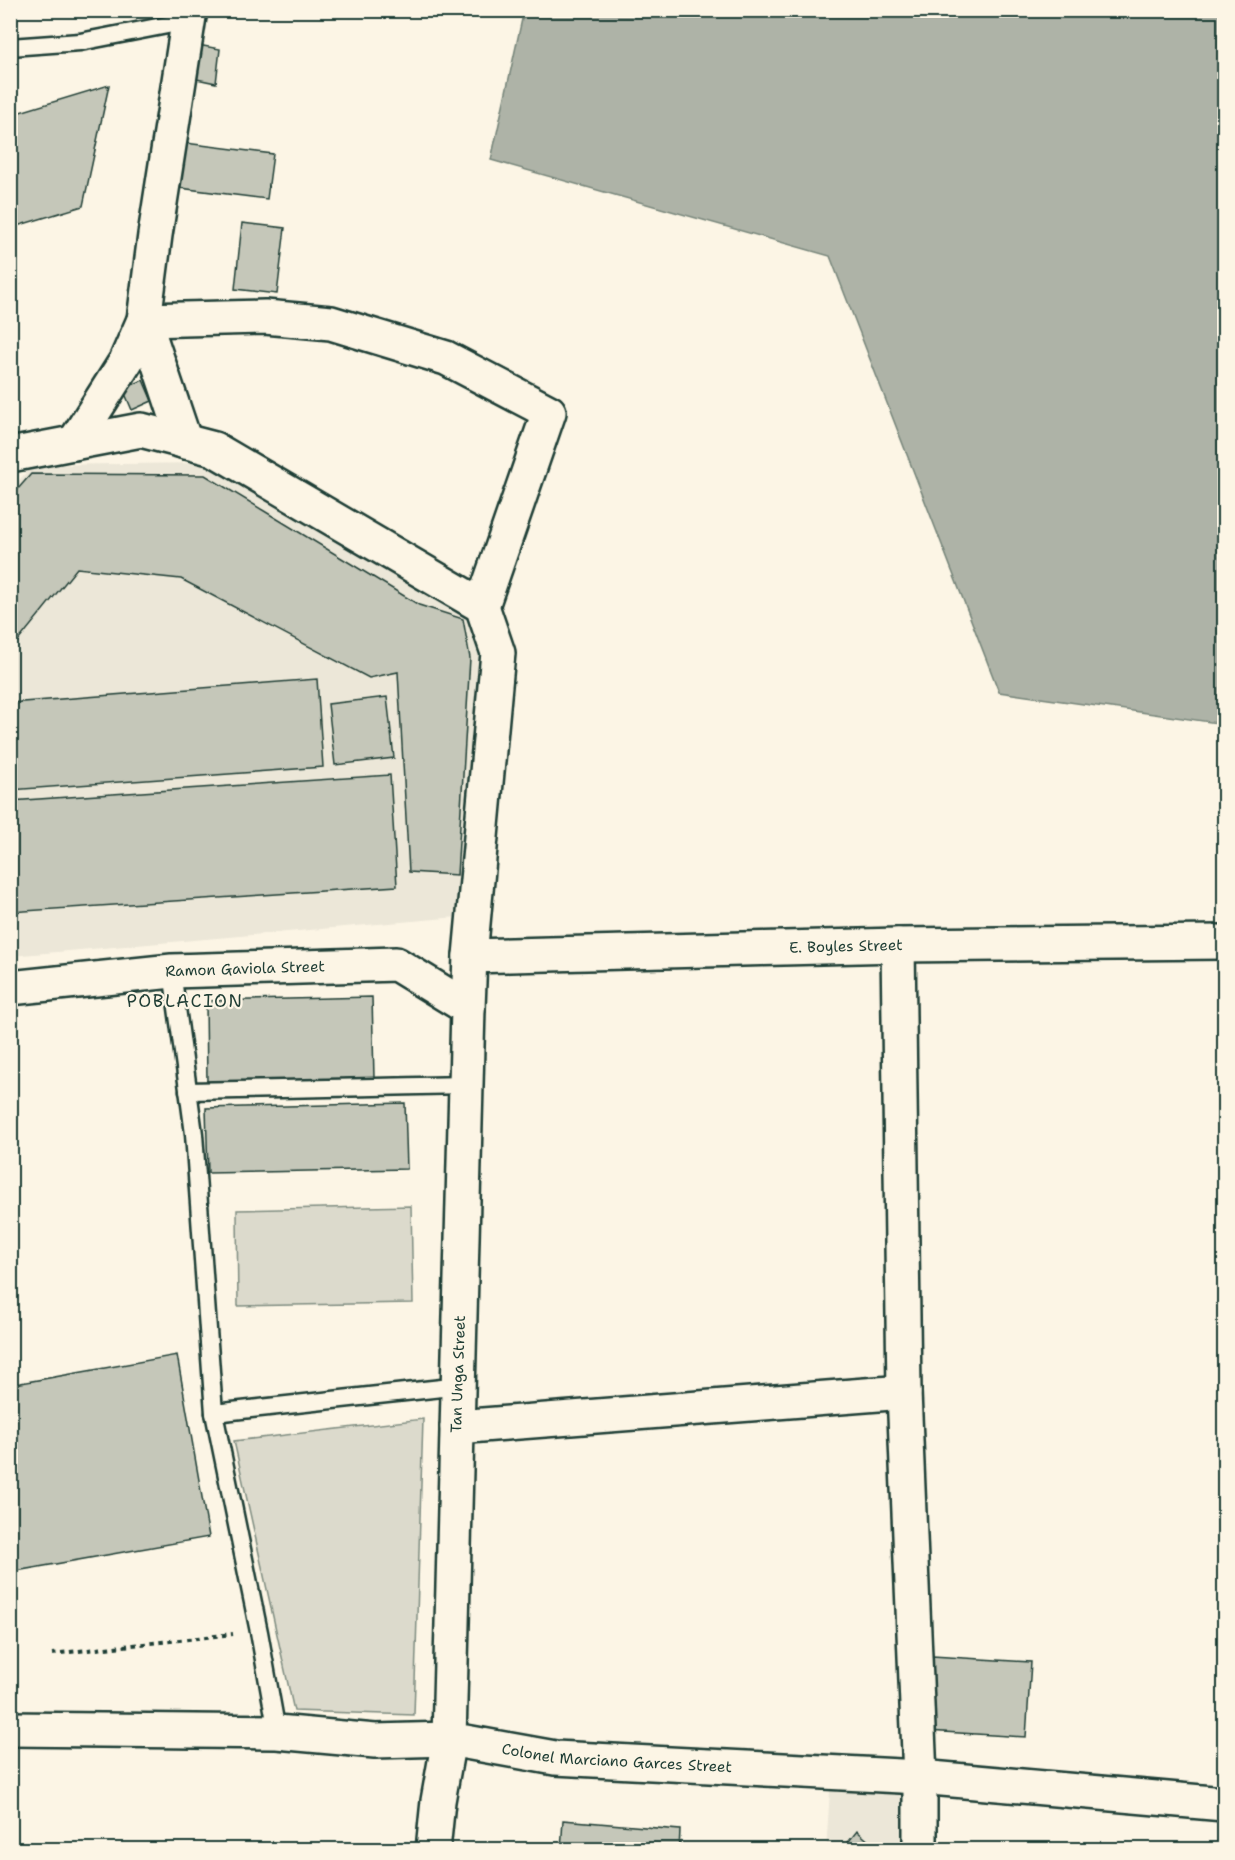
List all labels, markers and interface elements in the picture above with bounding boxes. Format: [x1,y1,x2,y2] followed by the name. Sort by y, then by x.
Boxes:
[789,935,903,958] street label: E. Boyles Street
[164,956,325,982] street label: Ramon Gaviola Street
[127,989,243,1013] district label: POBLACION
[446,1315,470,1433] street label: Tan Unga Street
[500,1739,732,1777] street label: Colonel Marciano Garces Street

